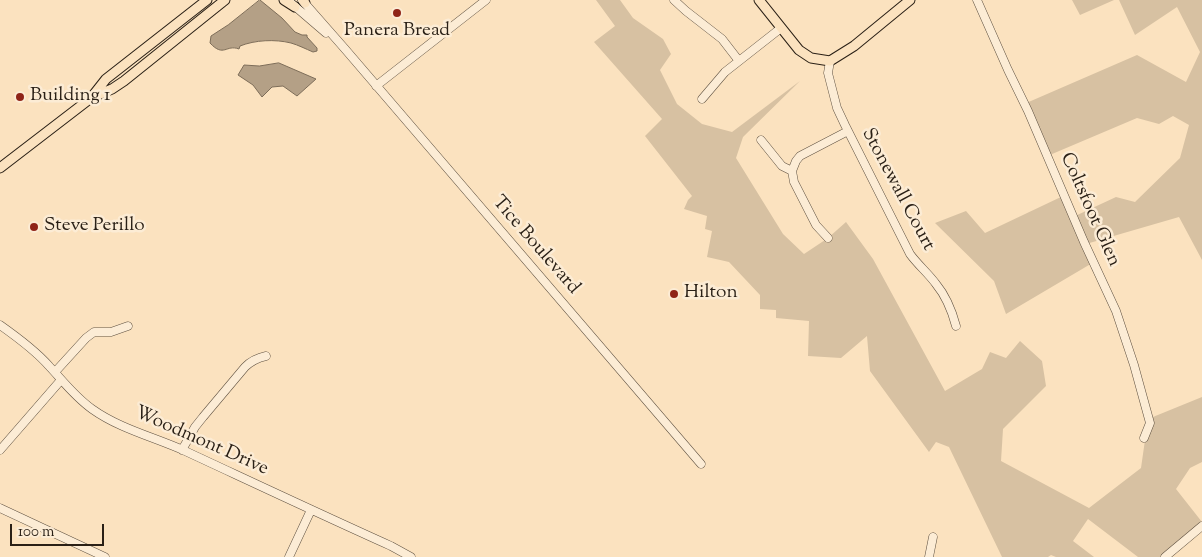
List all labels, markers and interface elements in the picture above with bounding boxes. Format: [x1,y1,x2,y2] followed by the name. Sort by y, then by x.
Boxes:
[391,7,403,19] marker: Panera Bread
[344,21,450,43] place label: Panera Bread
[30,86,110,108] place label: Building 1
[14,91,26,103] marker: Building 1
[855,125,939,255] street label: Stonewall Court
[1054,149,1124,271] street label: Coltsfoot Glen
[486,192,584,300] street label: Tice Boulevard
[44,216,145,238] place label: Steve Perillo
[28,221,40,233] marker: Steve Perillo
[684,283,738,305] place label: Hilton
[668,288,680,300] marker: Hilton
[131,402,271,482] street label: Woodmont Drive
[12,514,106,546] scale bar
[18,522,54,543] text: 100 m

